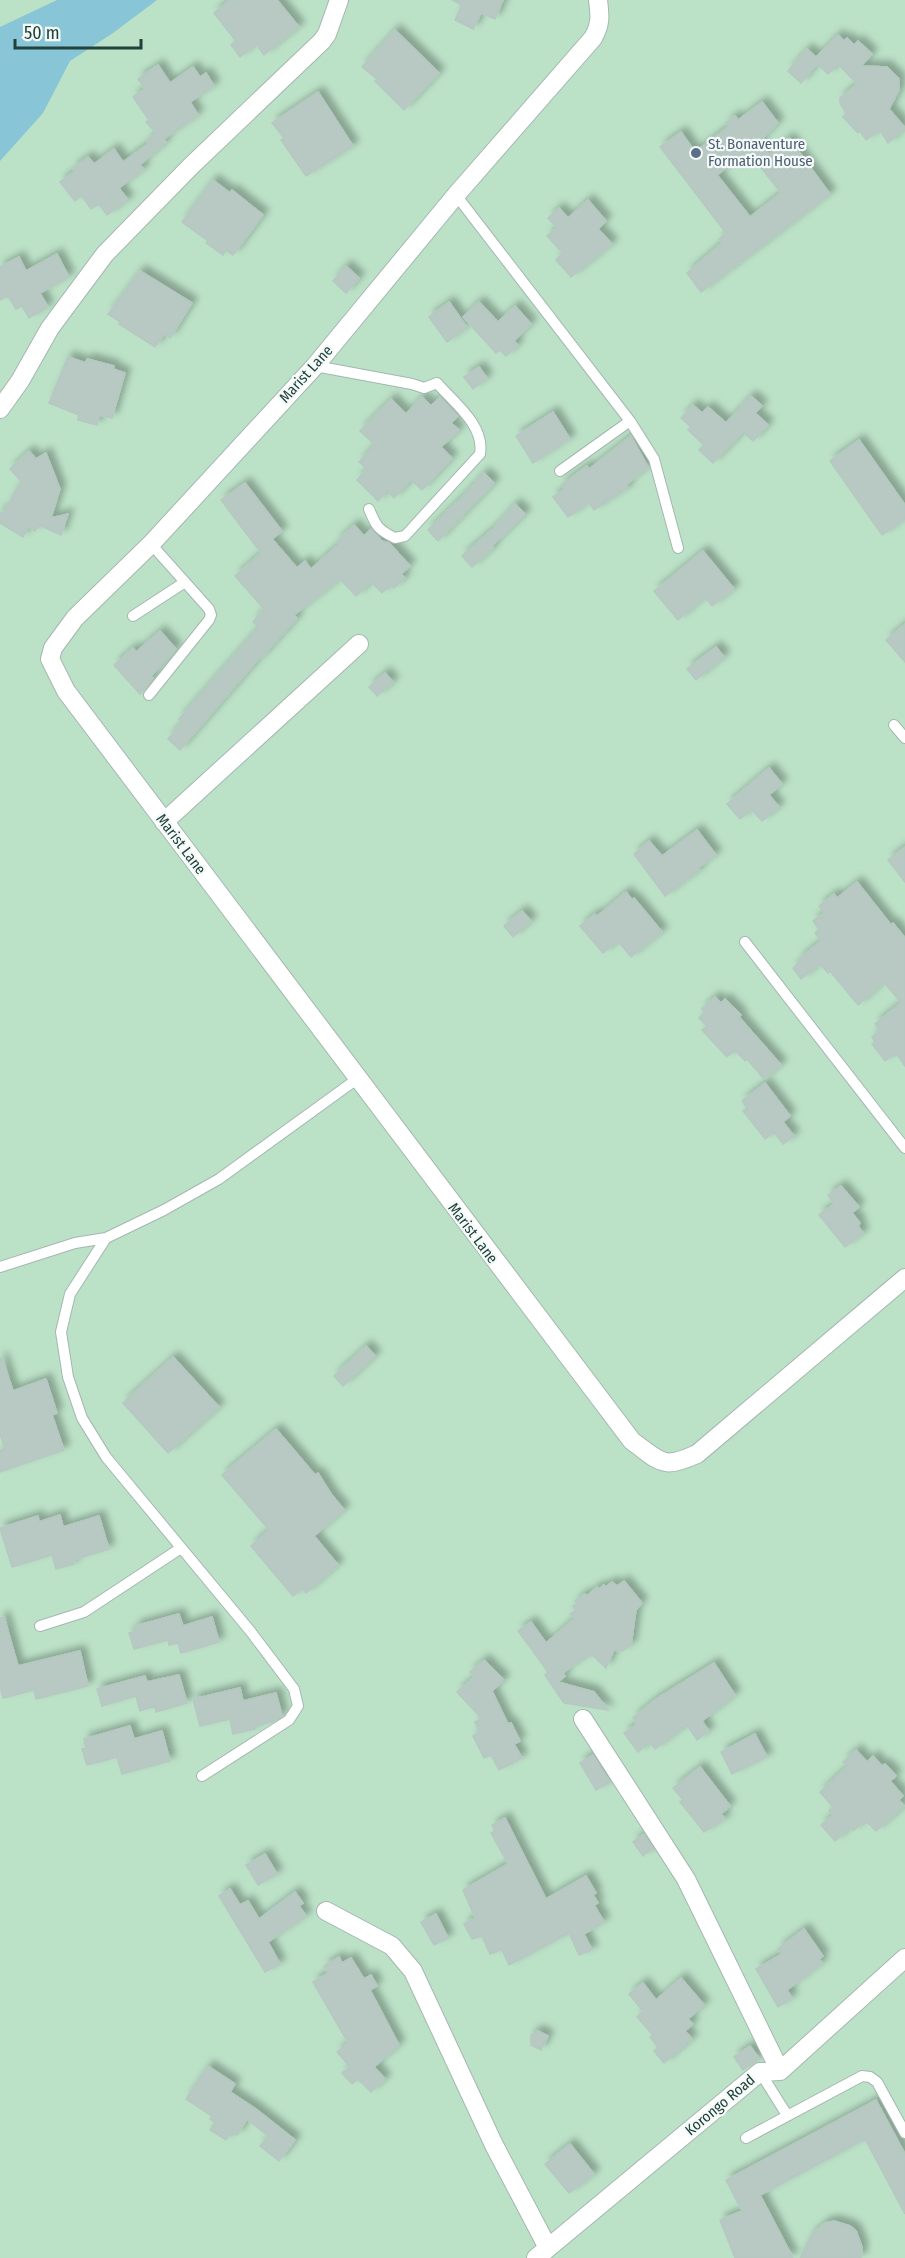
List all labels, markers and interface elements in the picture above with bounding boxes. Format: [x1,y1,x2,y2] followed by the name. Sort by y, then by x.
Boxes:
[15,12,141,50] scale bar
[24,22,60,44] text: 50 m
[708,135,813,170] place label: St. Bonaventure Formation House
[689,146,703,160] marker: St. Bonaventure Formation House
[276,342,336,406] street label: Marist Lane
[152,810,210,878] street label: Marist Lane
[444,1199,502,1267] street label: Marist Lane
[681,2071,759,2139] street label: Korongo Road

